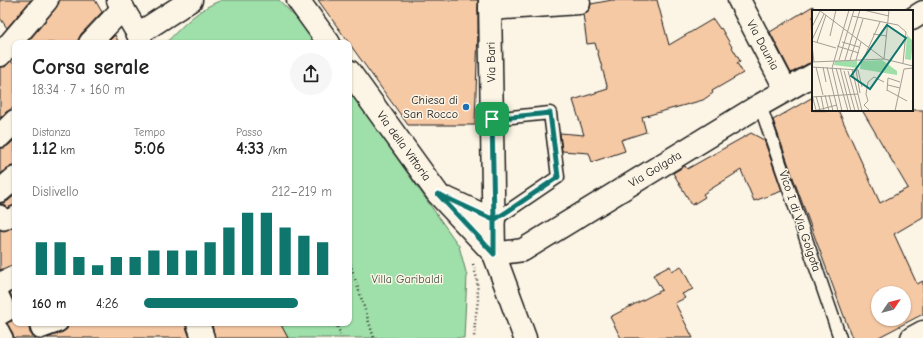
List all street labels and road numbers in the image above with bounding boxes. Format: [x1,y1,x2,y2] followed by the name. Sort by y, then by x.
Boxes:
[744,18,782,72] street label: Via Daunia
[484,42,498,82] street label: Via Bari
[374,108,434,184] street label: Via della Vittoria
[626,148,684,190] street label: Via Golgota
[776,169,824,273] street label: Vico I di Via Golgota

